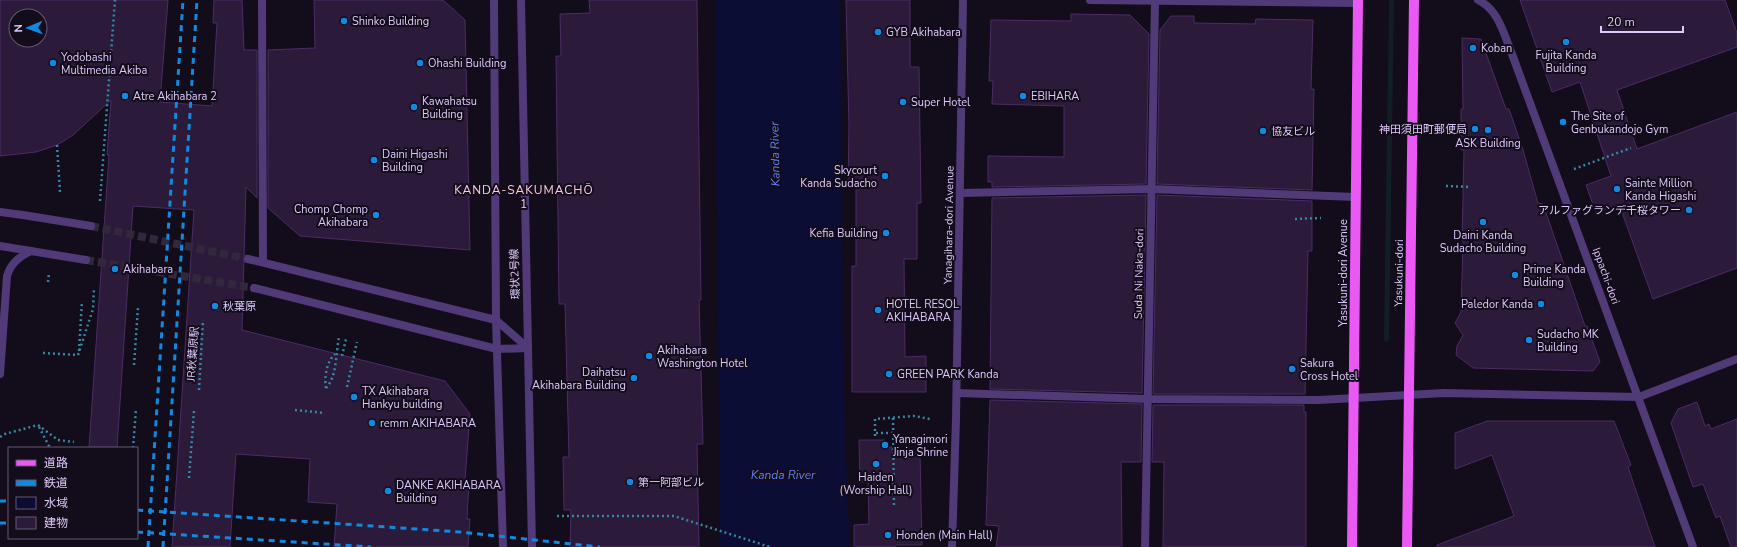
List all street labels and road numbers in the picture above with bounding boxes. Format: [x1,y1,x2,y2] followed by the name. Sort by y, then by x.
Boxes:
[940,165,958,285] street label: Yanagihara-dori Avenue
[1336,219,1351,328] street label: Yasukuni-dori Avenue
[1131,229,1147,319] street label: Suda Ni Naka-dori
[1391,239,1407,308] street label: Yasukuni-dori
[1589,246,1623,306] street label: Ippachi-dori
[507,248,523,300] street label: 環状2号線
[184,326,202,383] street label: JR秋葉原駅

